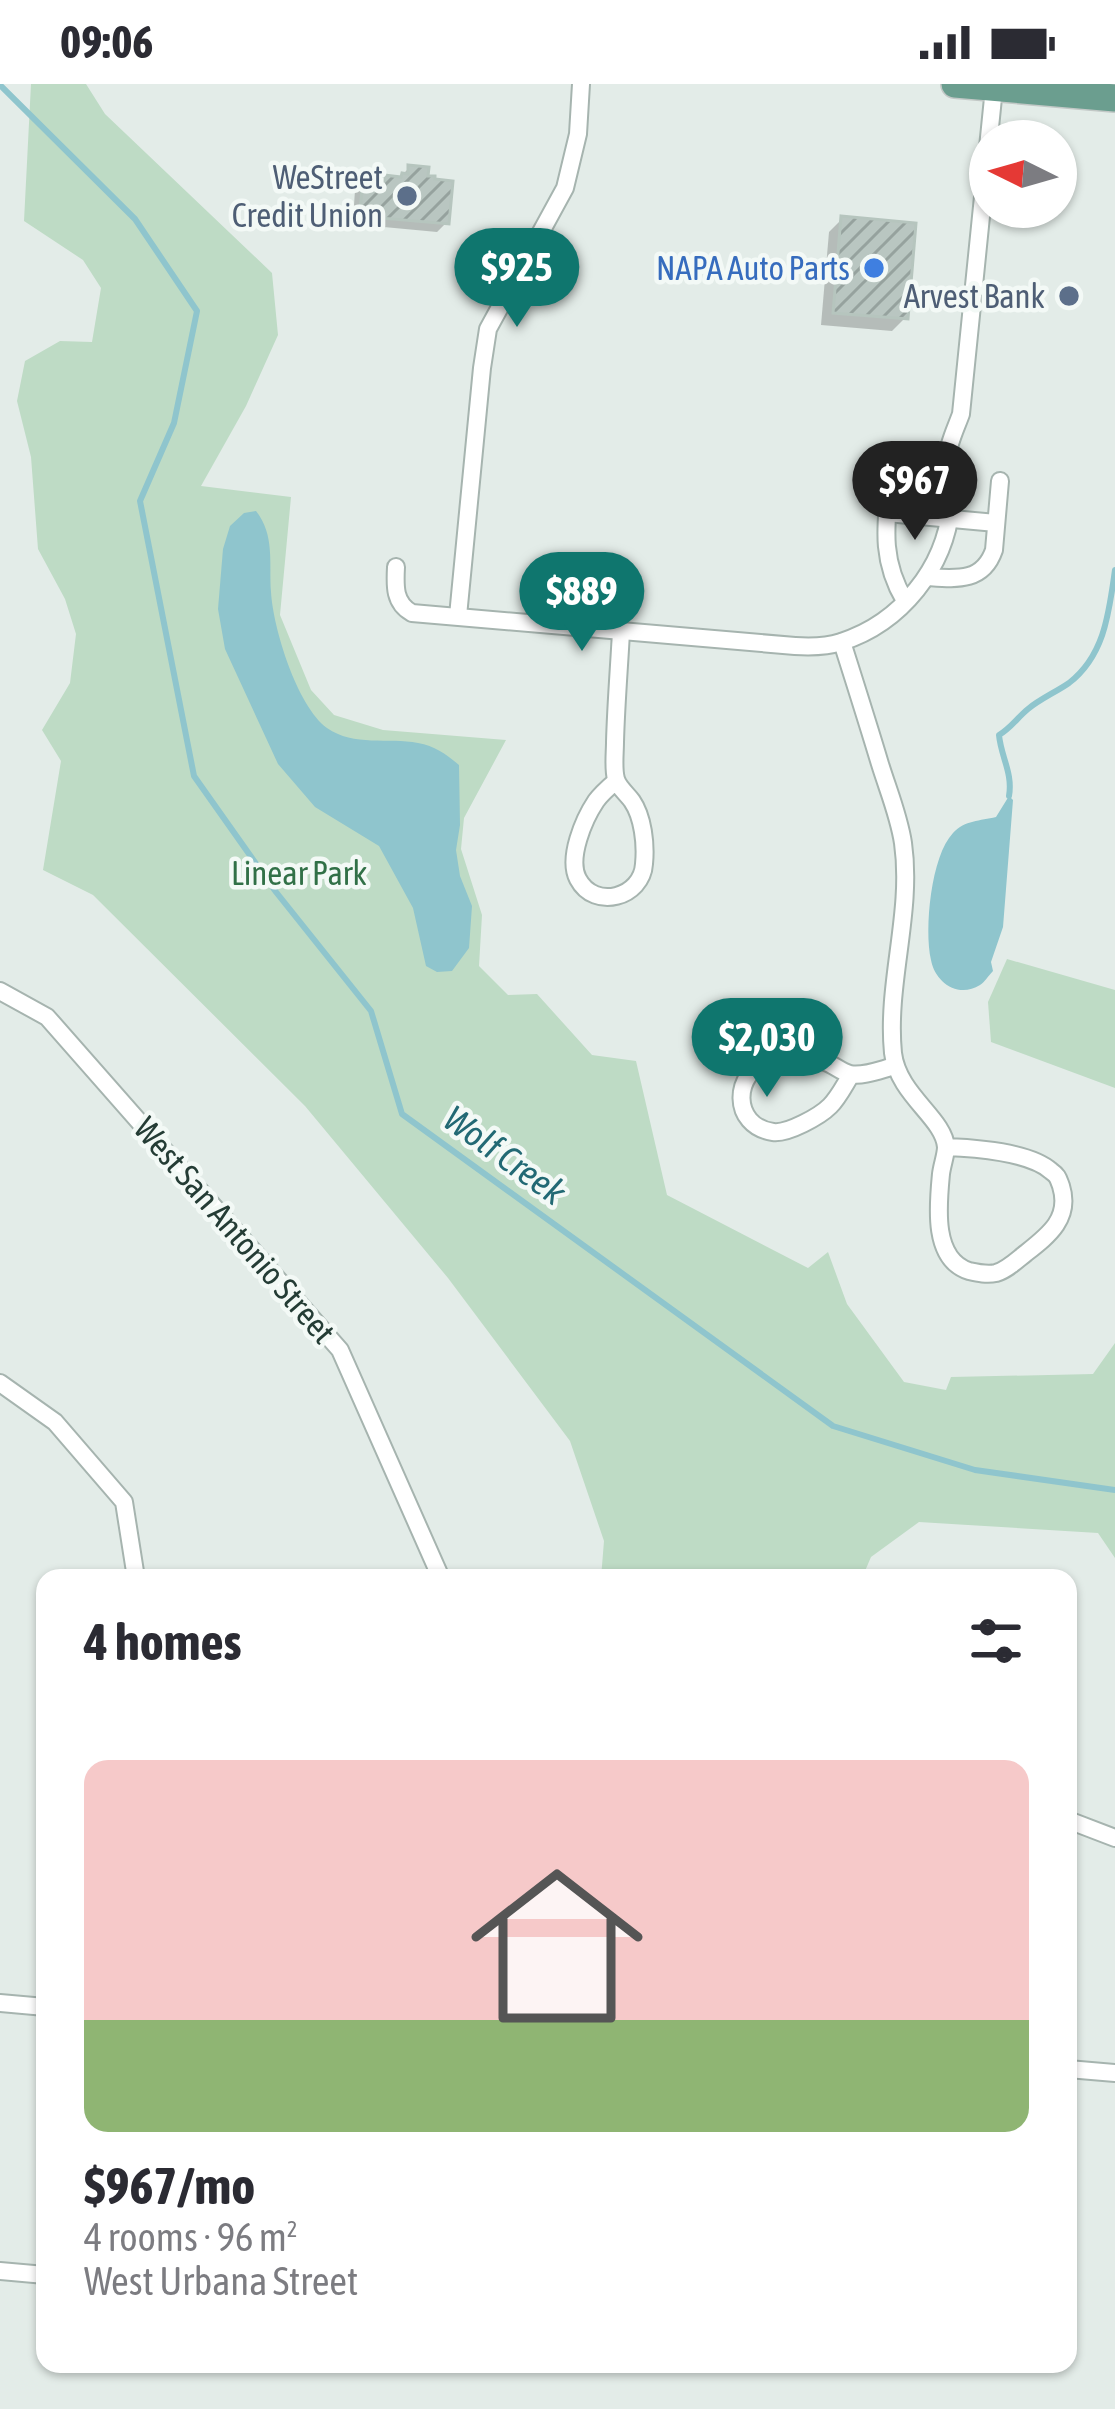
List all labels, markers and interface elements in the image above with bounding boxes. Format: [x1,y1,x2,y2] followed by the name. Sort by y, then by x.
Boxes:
[60,16,154,68] text: 09:06
[969,120,1077,228] north arrow
[969,120,1077,228] map controls
[232,158,383,234] place label: WeStreet Credit Union
[394,183,420,209] marker: WeStreet Credit Union
[446,228,588,330] pin: $925
[481,245,553,289] text: $925
[656,249,850,287] place label: NAPA Auto Parts
[861,255,887,281] marker: NAPA Auto Parts
[904,277,1045,315] place label: Arvest Bank
[1056,283,1082,309] marker: Arvest Bank
[844,441,986,543] pin: $967
[879,458,951,502] text: $967
[511,552,653,654] pin: $889
[546,569,618,613] text: $889
[231,854,367,892] park label: Linear Park
[669,998,865,1100] pin: $2,030
[719,1015,815,1059] text: $2,030
[436,1097,575,1214] water label: Wolf Creek
[127,1110,343,1350] street label: West San Antonio Street
[963,1608,1029,1674] icon: filters
[84,1612,242,1671] text: 4 homes
[449,1838,665,2054] icon: home
[84,2156,255,2215] text: $967/mo
[84,2215,298,2259] text: 4 rooms · 96 m²
[84,2259,358,2303] text: West Urbana Street

